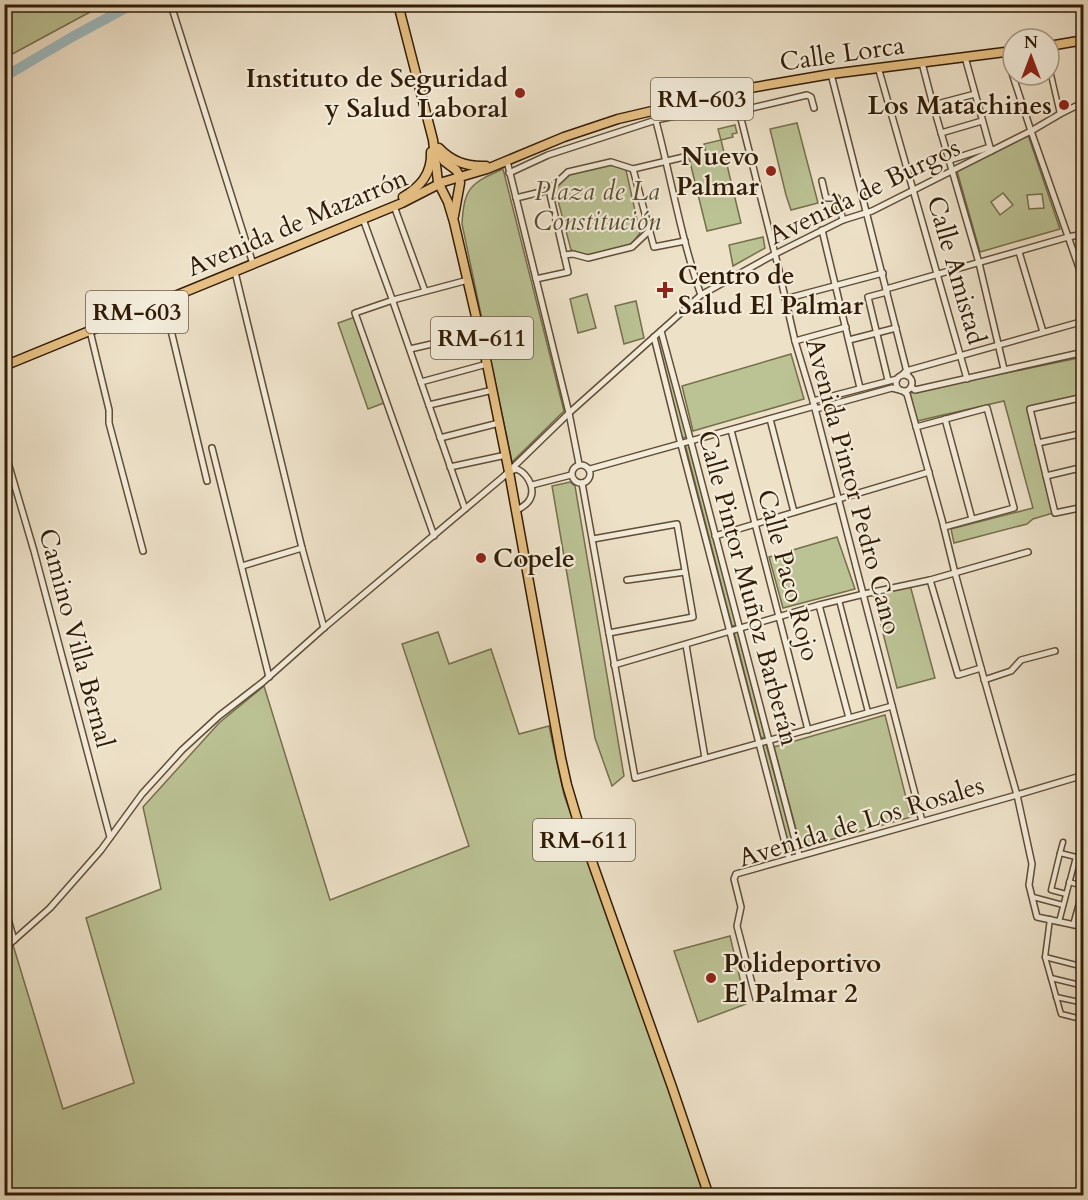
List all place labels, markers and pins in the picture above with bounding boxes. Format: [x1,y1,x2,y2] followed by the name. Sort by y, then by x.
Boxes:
[246,61,508,126] place label: Instituto de Seguridad y Salud Laboral
[513,86,527,100] marker: Instituto de Seguridad y Salud Laboral
[867,88,1052,123] place label: Los Matachines
[1057,98,1071,112] marker: Los Matachines
[676,139,760,204] place label: Nuevo Palmar
[764,164,778,178] marker: Nuevo Palmar
[678,258,864,323] place label: Centro de Salud El Palmar
[656,281,674,299] marker: Centro de Salud El Palmar
[493,541,575,576] place label: Copele
[474,551,488,565] marker: Copele
[723,946,881,1011] place label: Polideportivo El Palmar 2
[704,971,718,985] marker: Polideportivo El Palmar 2

